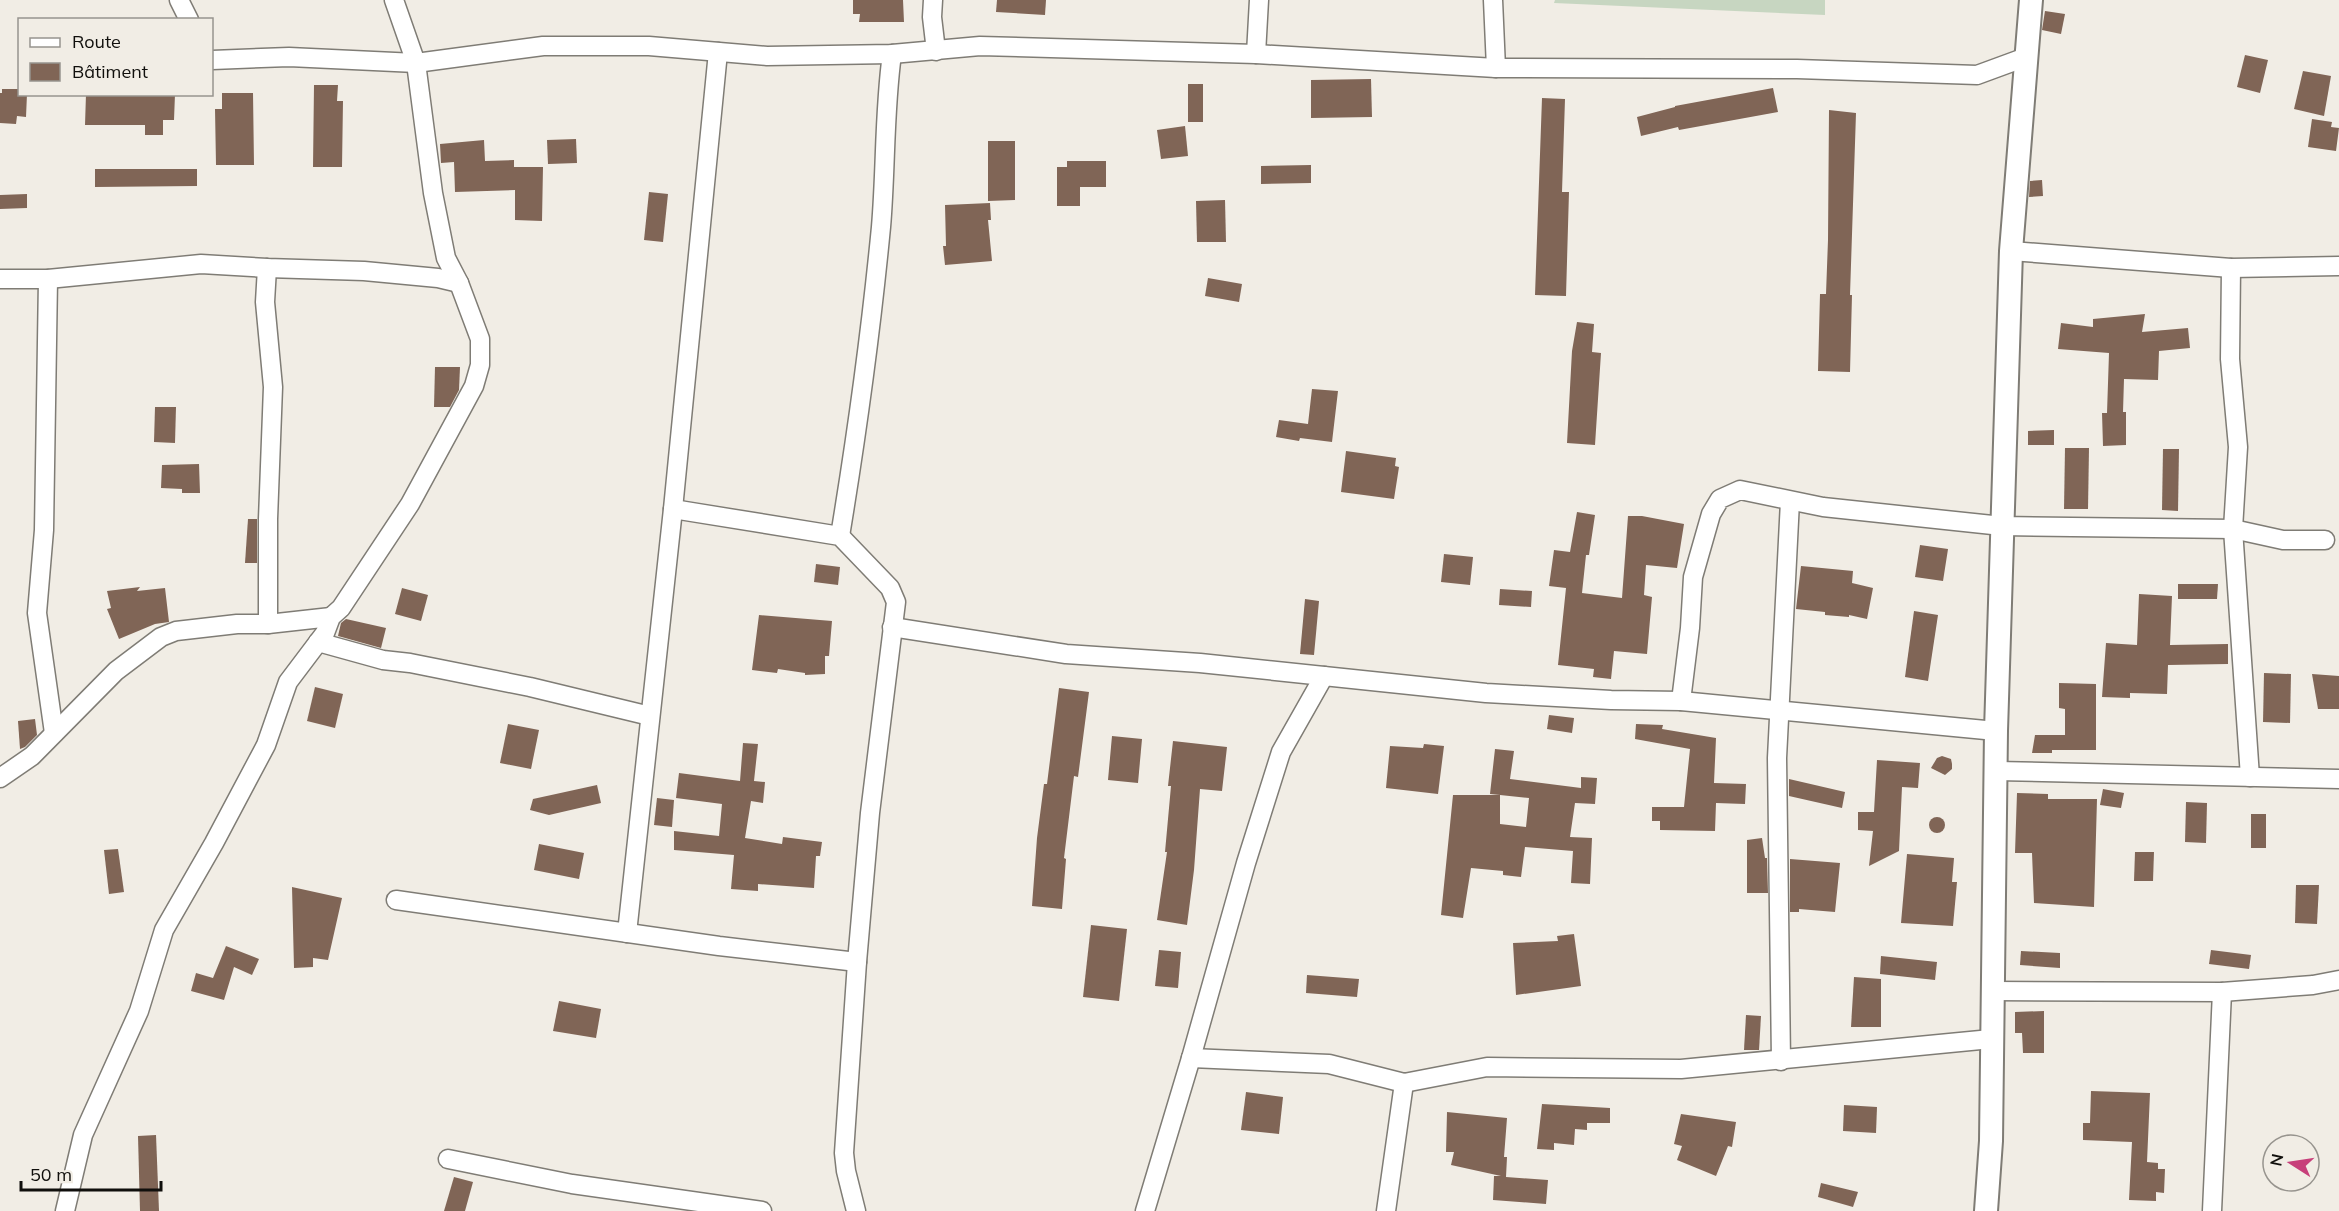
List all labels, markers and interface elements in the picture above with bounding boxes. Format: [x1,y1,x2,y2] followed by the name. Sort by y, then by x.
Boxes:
[18,18,213,96] legend
[72,30,121,53] text: Route
[72,60,148,83] text: Bâtiment
[2261,1133,2321,1193] north arrow
[2265,1152,2287,1168] text: N
[21,1154,160,1192] scale bar
[30,1163,72,1186] text: 50 m

